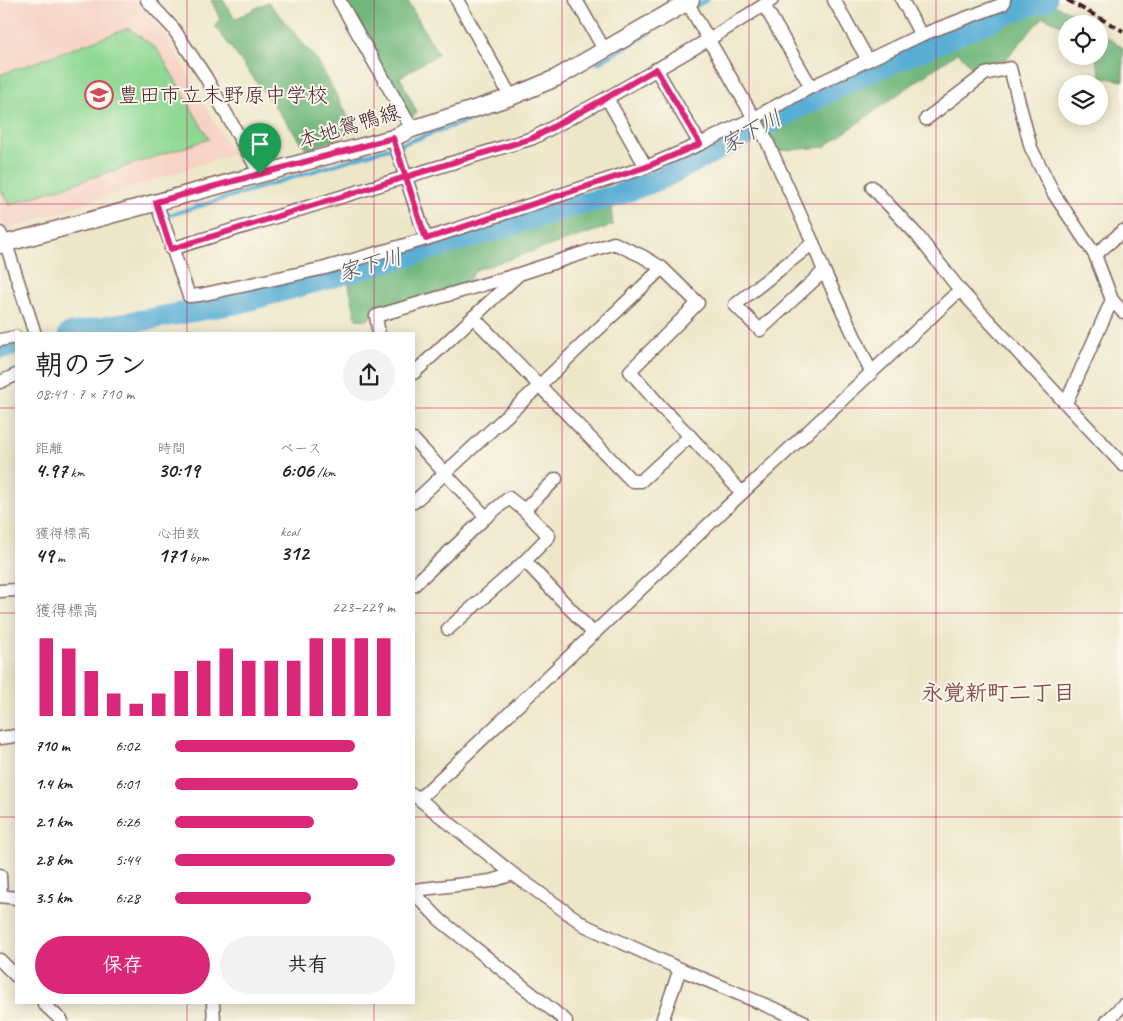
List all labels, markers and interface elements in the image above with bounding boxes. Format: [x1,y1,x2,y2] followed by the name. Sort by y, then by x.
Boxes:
[1058,15,1108,125] map controls
[1058,15,1108,65] button: locate
[1058,75,1108,125] button: layers
[84,80,114,110] school or university icon: 豊田市立末野原中学校
[118,82,328,108] place label: 豊田市立末野原中学校
[295,98,403,154] street label: 本地鴛鴨線
[715,104,787,160] water label: 家下川
[239,123,281,174] pin
[246,130,274,158] icon: arrive
[334,242,406,288] water label: 家下川
[35,347,147,382] text: 朝のラン
[343,349,395,401] button: share
[35,384,134,404] text: 08:41 · 7 × 710 m
[35,440,63,457] text: 距離
[158,440,186,457] text: 時間
[280,440,322,457] text: ペース
[35,457,67,483] text: 4.97
[158,457,199,483] text: 30:19
[280,457,314,483] text: 6:06
[67,464,84,481] text: km
[314,464,335,481] text: /km
[280,523,299,540] text: kcal
[35,525,91,542] text: 獲得標高
[158,525,200,542] text: 心拍数
[280,540,309,566] text: 312
[35,542,54,568] text: 49
[158,542,186,568] text: 171
[54,549,65,566] text: m
[186,549,209,566] text: bpm
[332,597,395,617] text: 223–229 m
[35,601,99,621] text: 獲得標高
[921,679,1075,707] district label: 永覚新町二丁目
[35,736,70,756] text: 710 m
[115,736,140,756] text: 6:02
[35,774,72,794] text: 1.4 km
[115,774,140,794] text: 6:01
[35,812,72,832] text: 2.1 km
[115,812,140,832] text: 6:26
[35,850,72,870] text: 2.8 km
[115,850,140,870] text: 5:44
[35,888,72,908] text: 3.5 km
[115,888,140,908] text: 6:28
[35,936,210,994] button: 保存
[220,936,395,994] button: 共有

